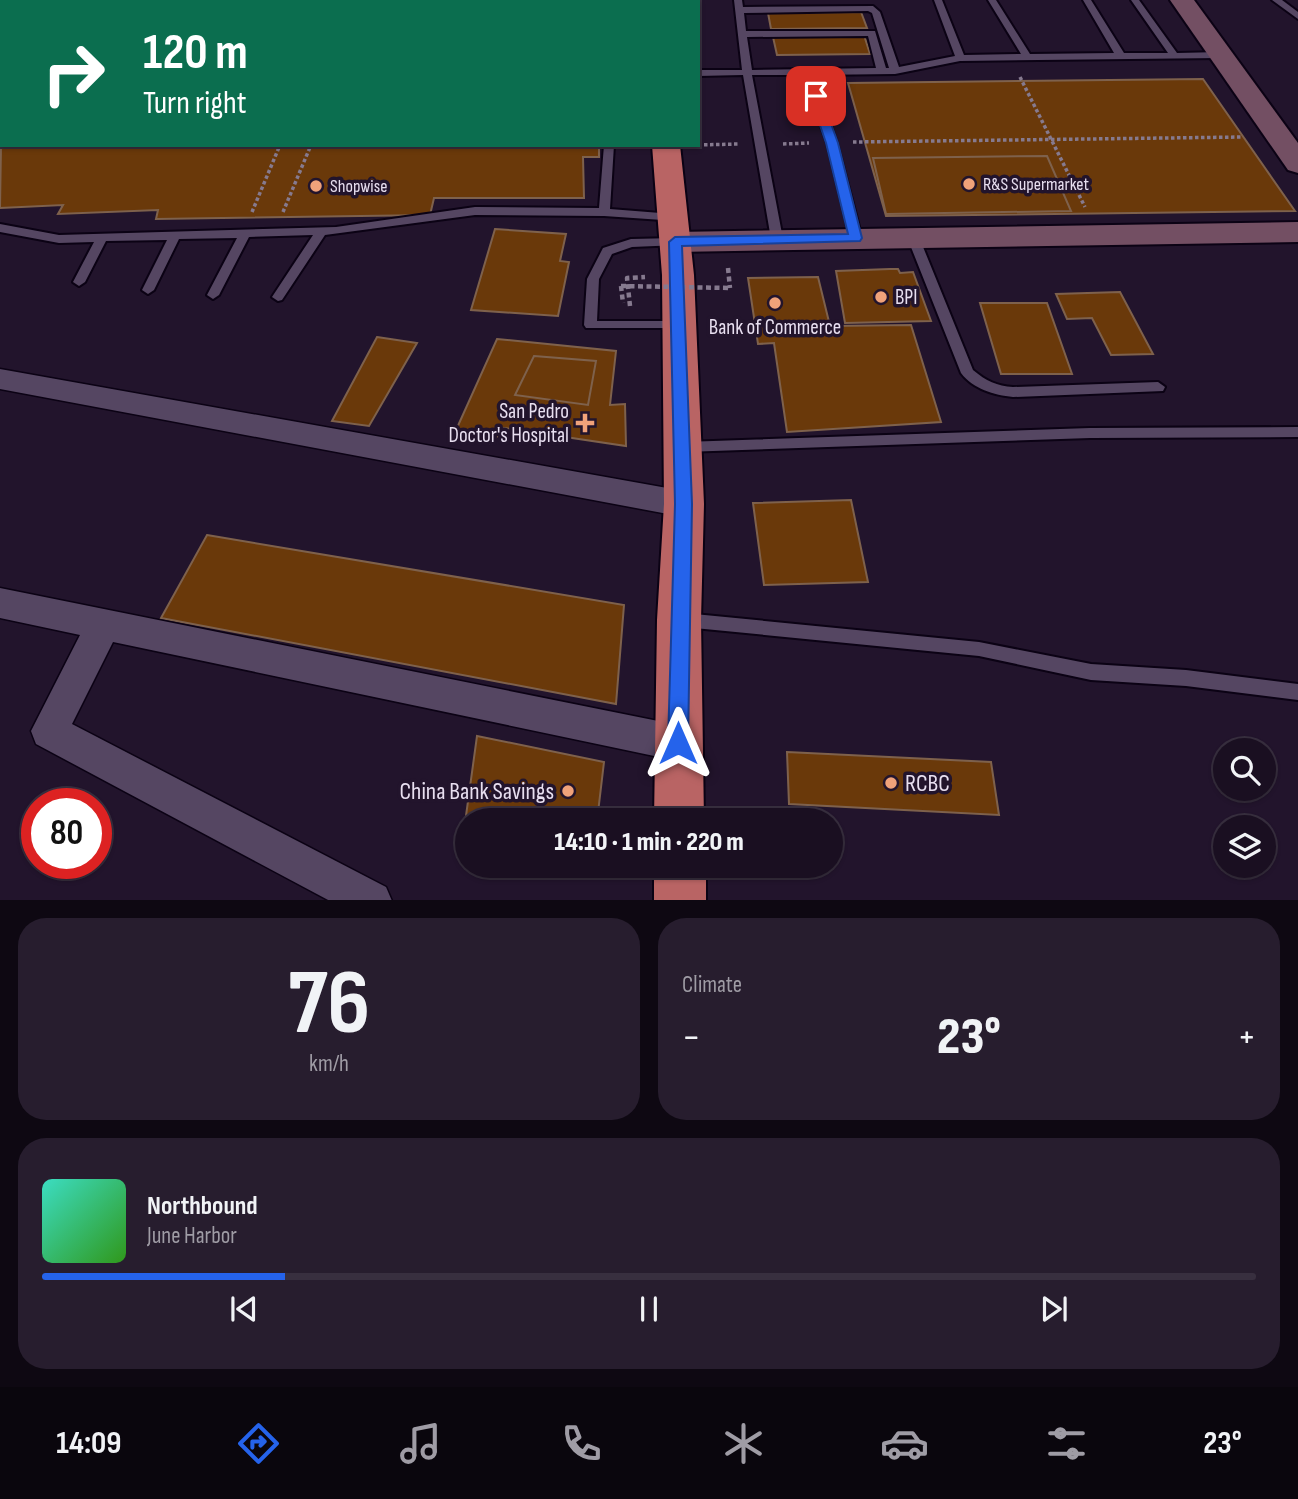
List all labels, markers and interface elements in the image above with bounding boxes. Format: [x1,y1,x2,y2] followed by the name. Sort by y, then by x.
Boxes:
[143,24,248,83] text: 120 m
[28,28,119,119] icon: right
[786,66,846,126] pin
[797,77,835,115] icon: arrive
[143,84,247,123] text: Turn right
[983,174,1089,195] place label: R&S Supermarket
[330,176,387,197] place label: Shopwise
[961,176,977,192] marker: R&S Supermarket
[308,178,324,194] marker: Shopwise
[895,285,917,310] place label: BPI
[873,289,889,305] marker: BPI
[767,295,783,311] marker: Bank of Commerce
[709,315,841,340] place label: Bank of Commerce
[449,399,569,448] place label: San Pedro Doctor's Hospital
[575,413,595,433] marker: San Pedro Doctor's Hospital
[641,706,715,780] position arrow
[1213,738,1276,878] map controls
[1213,738,1276,801] button: search
[905,769,950,798] place label: RCBC
[883,775,899,791] marker: RCBC
[399,777,554,806] place label: China Bank Savings
[560,783,576,799] marker: China Bank Savings
[21,788,112,879] speed limit sign: 80
[1213,815,1276,878] button: layers
[554,827,744,858] text: 14:10 · 1 min · 220 m
[288,950,370,1059] text: 76
[682,971,742,999] text: Climate
[937,1006,1001,1069] text: 23°
[682,1015,701,1060] text: −
[1237,1015,1256,1060] text: +
[309,1050,349,1078] text: km/h
[147,1191,258,1222] text: Northbound
[147,1222,237,1250] text: June Harbor
[225,1290,263,1328] icon: previous
[630,1290,668,1328] icon: pause
[1035,1290,1073,1328] icon: next
[234,1419,283,1468] icon: directions
[396,1419,445,1468] icon: music
[557,1419,606,1468] icon: phone
[719,1419,768,1468] icon: climate
[880,1419,929,1468] icon: car
[1042,1419,1091,1468] icon: filters
[56,1424,122,1463] text: 14:09
[1203,1424,1242,1463] text: 23°

